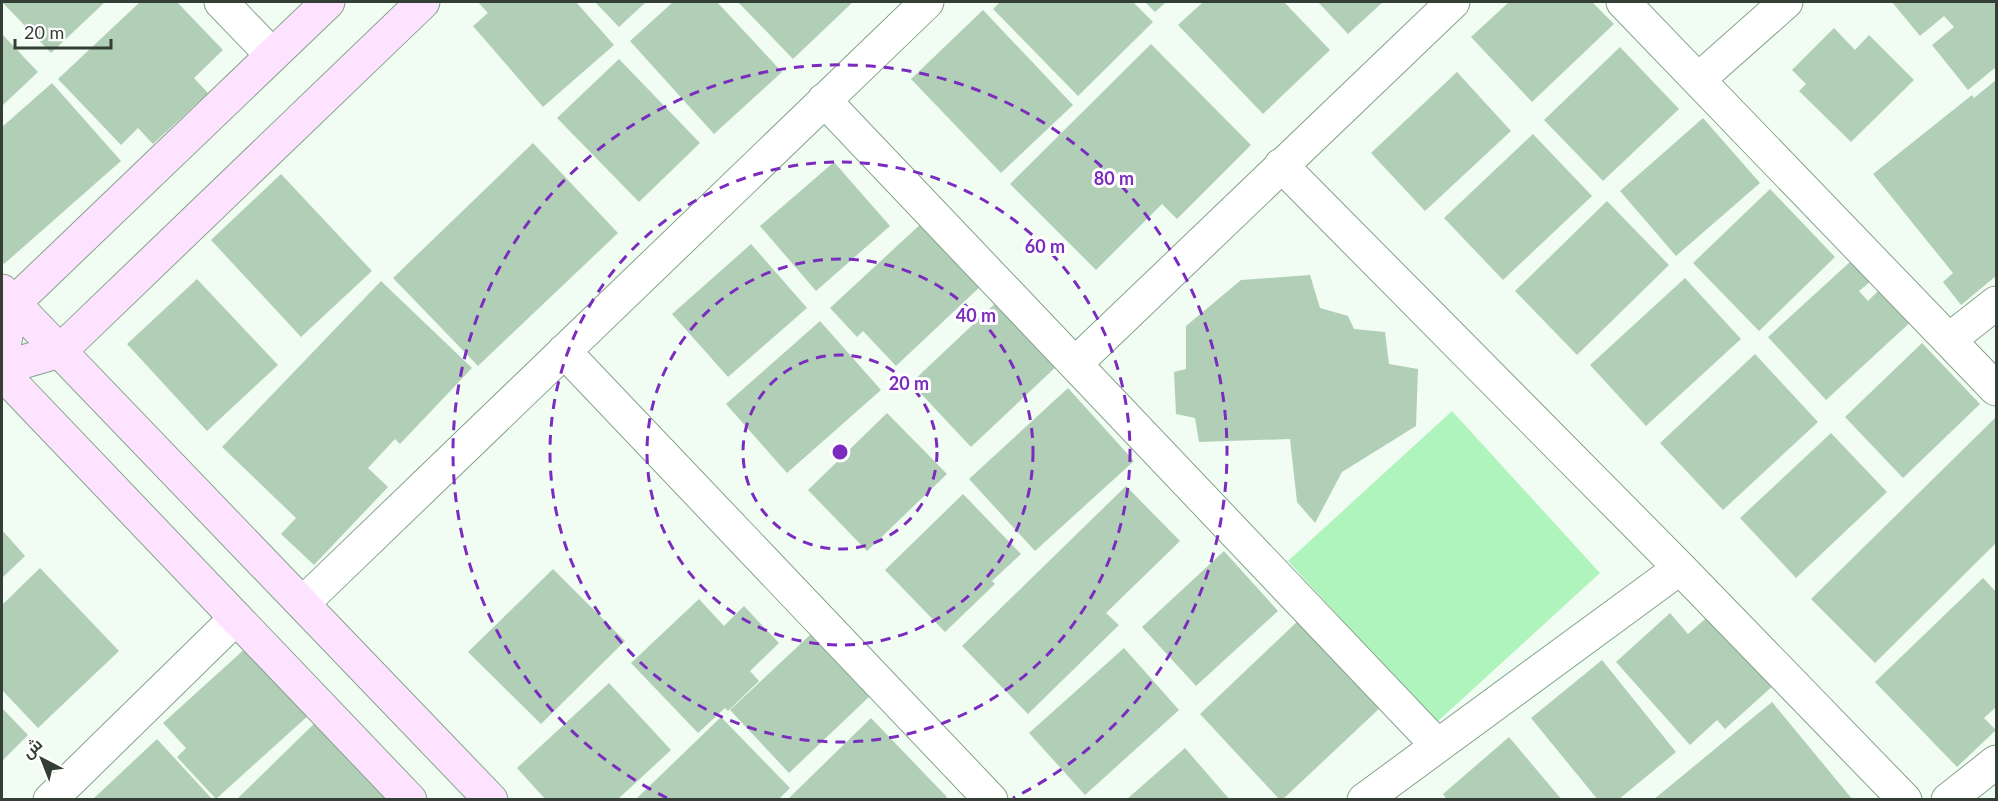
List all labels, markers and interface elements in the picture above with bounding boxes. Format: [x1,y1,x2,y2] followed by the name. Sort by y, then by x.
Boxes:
[15,12,111,50] scale bar
[24,21,64,43] text: 20 m
[1094,167,1134,189] text: 80 m
[1025,235,1065,257] text: 60 m
[956,304,996,326] text: 40 m
[889,372,929,394] text: 20 m
[830,442,850,462] centre of rings
[12,729,72,789] north arrow
[18,734,46,762] text: ش

